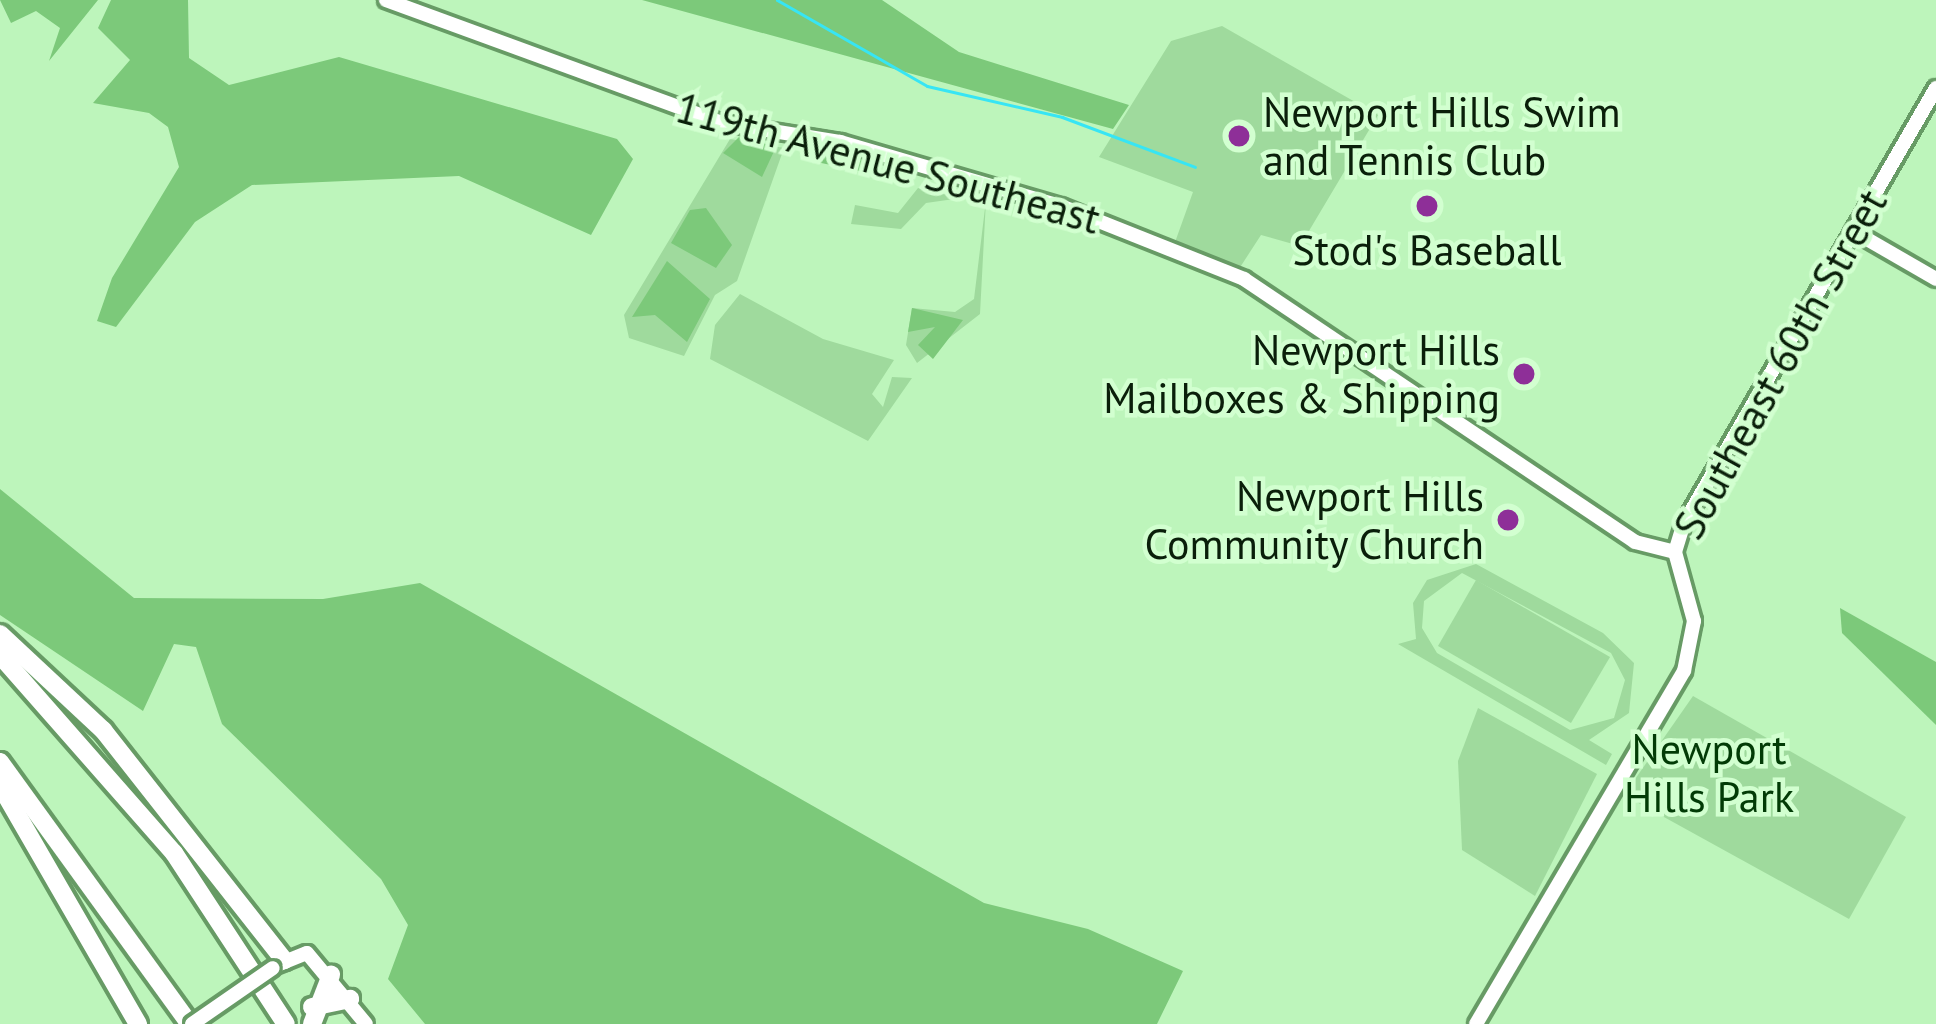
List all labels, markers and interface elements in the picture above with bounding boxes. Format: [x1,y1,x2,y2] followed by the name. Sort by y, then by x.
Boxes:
[670,82,1106,244] street label: 119th Avenue Southeast
[1263,87,1621,186] place label: Newport Hills Swim and Tennis Club
[1226,123,1252,149] marker: Newport Hills Swim and Tennis Club
[1663,181,1897,547] street label: Southeast 60th Street
[1414,193,1440,219] marker: Stod's Baseball
[1292,225,1562,275] place label: Stod's Baseball
[1103,325,1500,424] place label: Newport Hills Mailboxes & Shipping
[1511,361,1537,387] marker: Newport Hills Mailboxes & Shipping
[1143,471,1484,570] place label: Newport Hills Community Church
[1495,507,1521,533] marker: Newport Hills Community Church
[1624,724,1794,822] park label: Newport Hills Park

